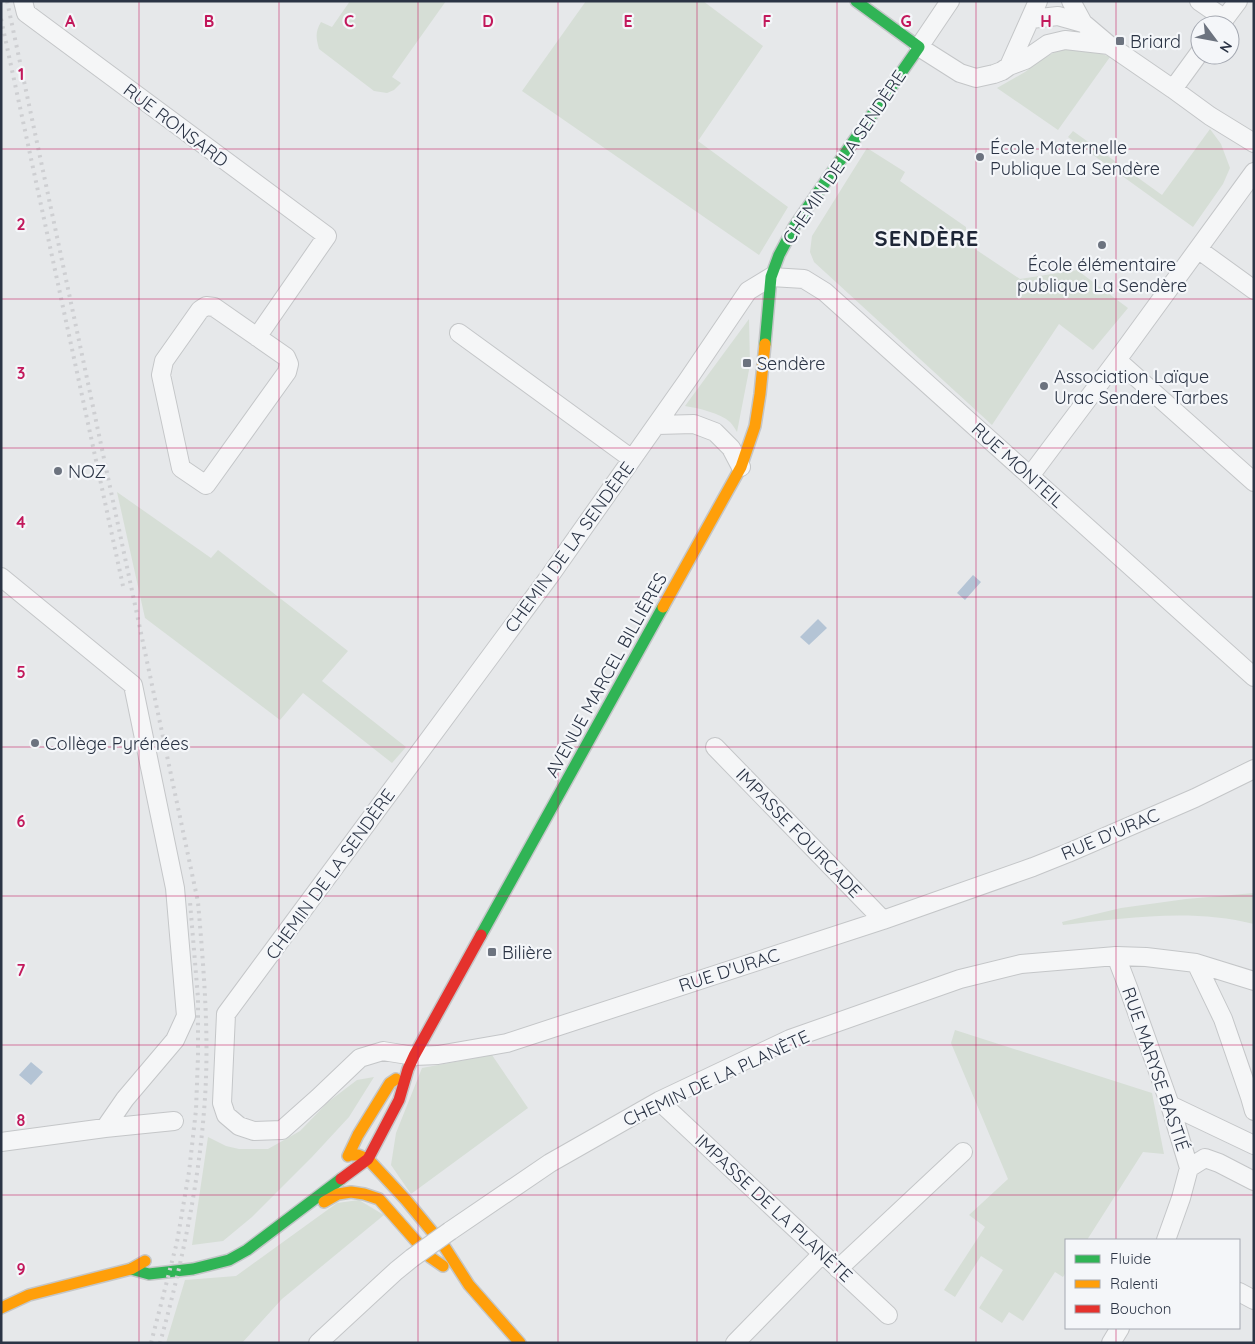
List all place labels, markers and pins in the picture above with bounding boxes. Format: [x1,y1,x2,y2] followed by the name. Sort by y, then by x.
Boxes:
[1130,30,1181,53] place label: Briard
[1114,35,1126,47] marker: Briard
[990,136,1160,180] place label: École Maternelle Publique La Sendère
[974,151,986,163] marker: École Maternelle Publique La Sendère
[1096,239,1108,251] marker: École élémentaire publique La Sendère
[1017,253,1187,297] place label: École élémentaire publique La Sendère
[757,352,825,375] place label: Sendère
[741,357,753,369] marker: Sendère
[1054,365,1229,409] place label: Association Laïque Urac Sendere Tarbes
[1038,380,1050,392] marker: Association Laïque Urac Sendere Tarbes
[68,460,106,483] place label: NOZ
[52,465,64,477] marker: NOZ
[45,732,189,755] place label: Collège Pyrénées
[29,737,41,749] marker: Collège Pyrénées
[502,941,552,964] place label: Bilière
[486,946,498,958] marker: Bilière

